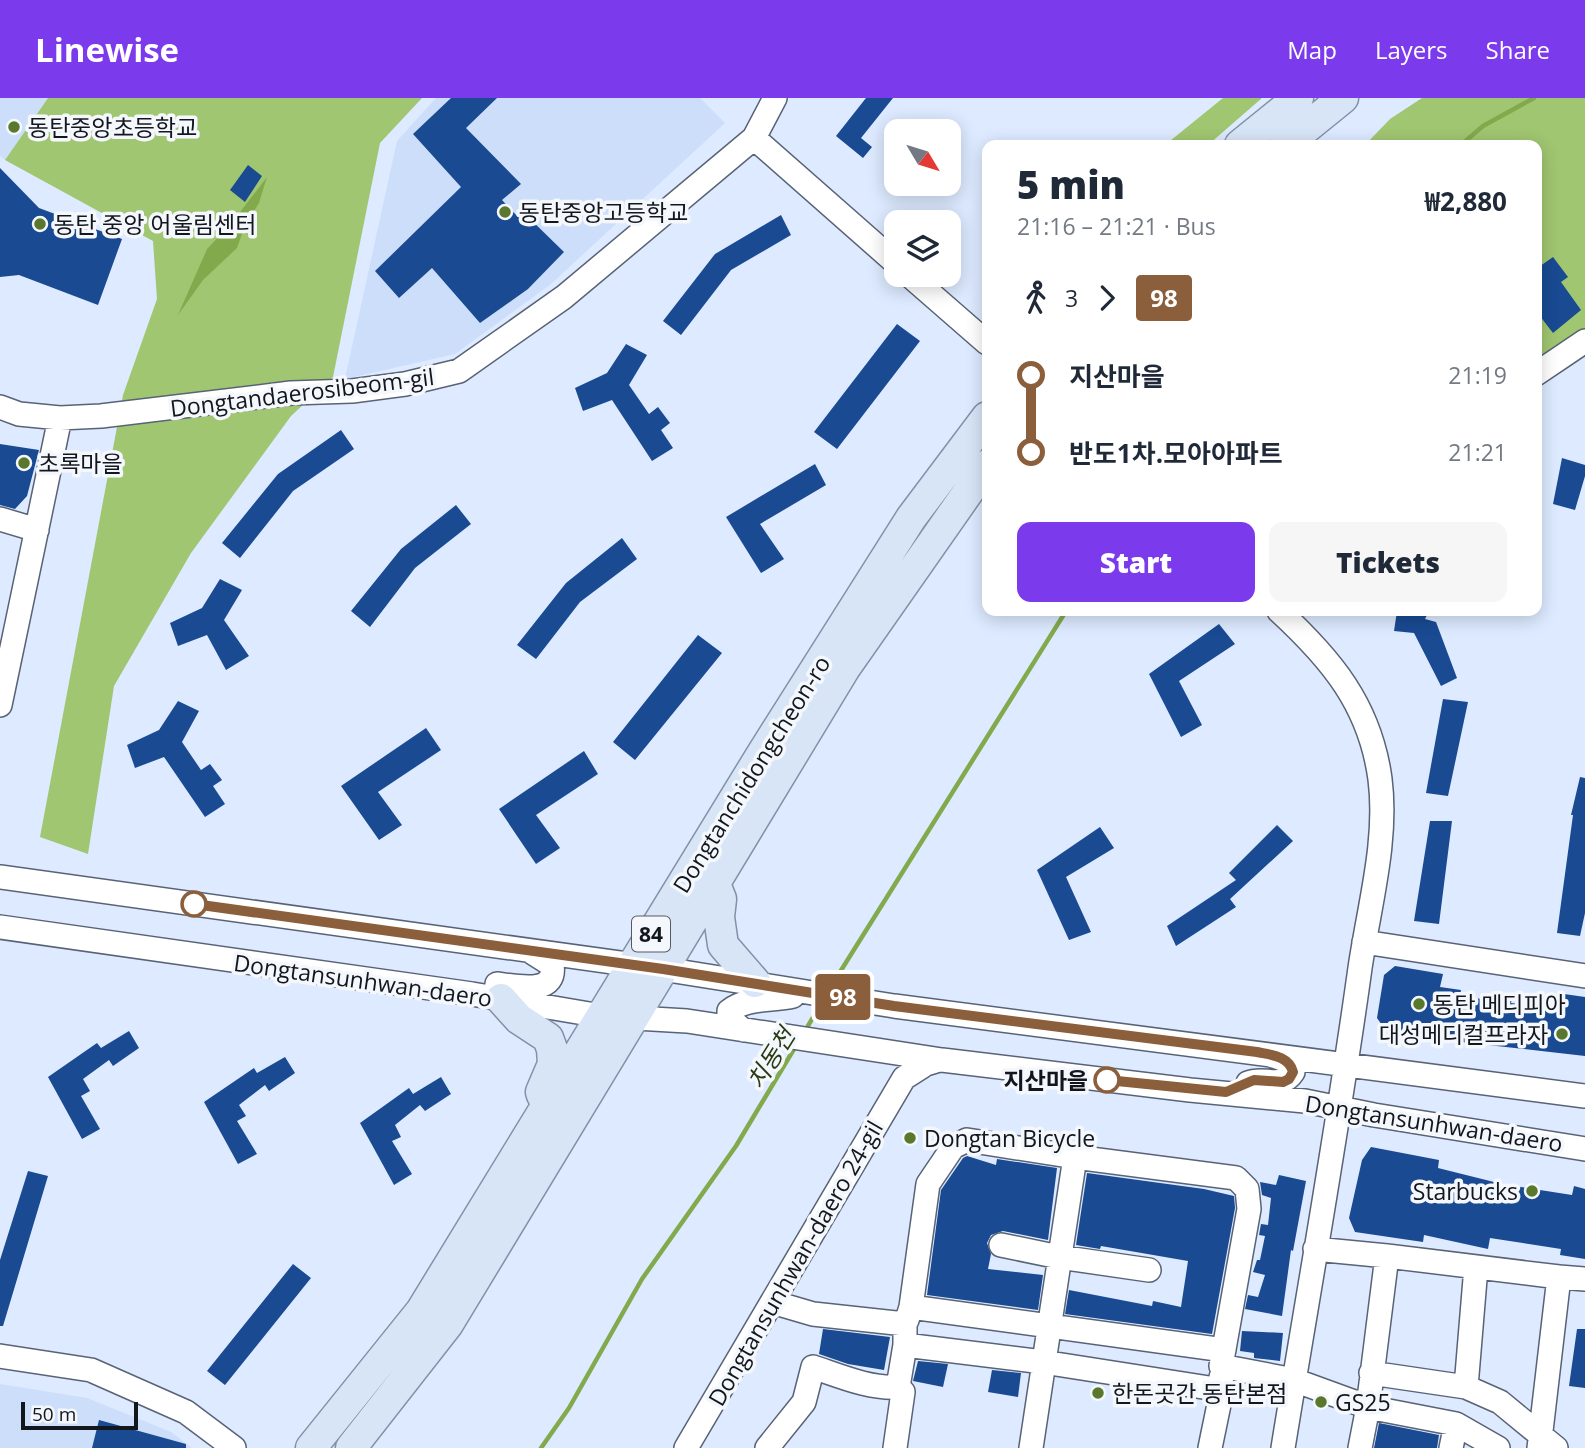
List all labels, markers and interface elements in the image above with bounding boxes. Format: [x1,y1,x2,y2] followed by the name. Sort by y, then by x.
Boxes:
[35,27,179,72] text: Linewise
[1287,33,1337,66] text: Map
[1375,33,1448,66] text: Layers
[1486,33,1550,66] text: Share
[28,111,197,143] place label: 동탄중앙초등학교
[6,119,22,135] marker: 동탄중앙초등학교
[884,119,961,196] north arrow
[884,119,961,287] map controls
[1017,158,1125,210] text: 5 min
[1425,183,1507,219] text: ₩2,880
[519,196,688,228] place label: 동탄중앙고등학교
[497,204,513,220] marker: 동탄중앙고등학교
[54,208,256,240] place label: 동탄 중앙 어울림센터
[884,210,961,287] button: layers
[1017,210,1216,242] text: 21:16 – 21:21 · Bus
[32,216,48,232] marker: 동탄 중앙 어울림센터
[1017,279,1055,317] icon: walk
[1088,279,1126,317] icon: forward
[1150,281,1178,314] text: 98
[1065,282,1078,314] text: 3
[1069,358,1165,394] text: 지산마을
[1448,359,1507,391] text: 21:19
[168,360,436,424] street label: Dongtandaerosibeom-gil
[1069,435,1283,471] text: 반도1차.모아아파트
[1448,436,1507,468] text: 21:21
[38,447,123,479] place label: 초록마을
[16,455,32,471] marker: 초록마을
[1017,522,1255,602] button: Start
[1269,522,1507,602] button: Tickets
[665,649,837,899] street label: Dongtanchidongcheon-ro
[181,891,207,917] unlabelled marker
[632,916,670,952] road number: 84
[232,946,494,1014] street label: Dongtansunhwan-daero
[812,974,874,1020] line badge: 98
[829,980,857,1013] text: 98
[1433,988,1566,1020] place label: 동탄 메디피아
[1411,996,1427,1012] marker: 동탄 메디피아
[1379,1018,1548,1050] place label: 대성메디컬프라자
[738,1019,803,1095] water label: 치동천
[1554,1026,1570,1042] marker: 대성메디컬프라자
[1003,1064,1088,1096] place label: 지산마을
[1094,1067,1120,1093] marker: 지산마을
[1303,1087,1565,1159] street label: Dongtansunhwan-daero
[700,1115,890,1411] street label: Dongtansunhwan-daero 24-gil
[924,1122,1095,1154] place label: Dongtan Bicycle
[902,1130,918,1146] marker: Dongtan Bicycle
[1413,1175,1518,1207] place label: Starbucks
[1524,1183,1540,1199] marker: Starbucks
[1112,1377,1287,1409] place label: 한돈곳간 동탄본점
[1090,1385,1106,1401] marker: 한돈곳간 동탄본점
[1335,1386,1391,1418] place label: GS25
[1313,1394,1329,1410] marker: GS25
[21,1399,138,1431] scale bar
[32,1401,76,1427] text: 50 m

